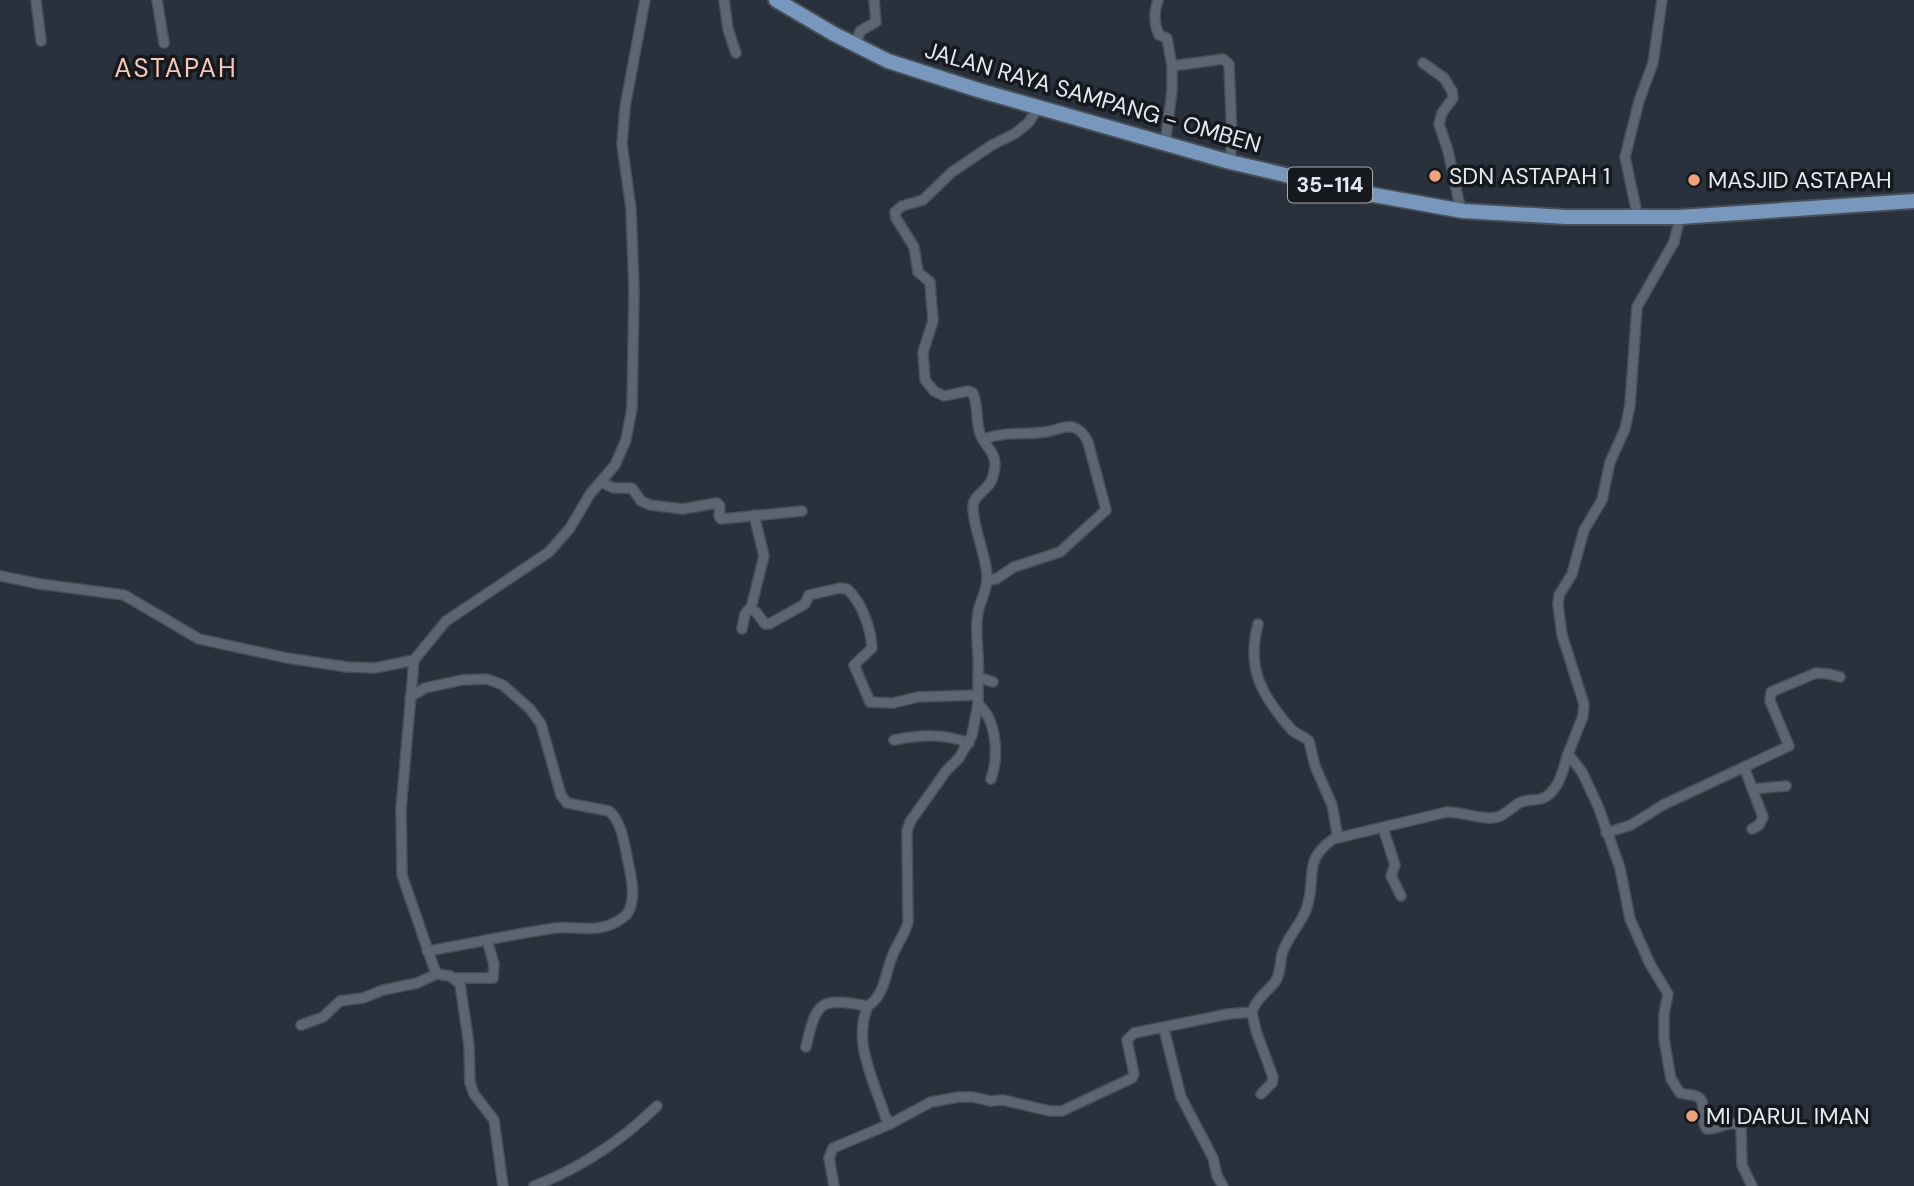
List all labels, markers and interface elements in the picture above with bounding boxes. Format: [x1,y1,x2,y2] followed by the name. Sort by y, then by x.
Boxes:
[921,35,1265,159] street label: JALAN RAYA SAMPANG - OMBEN
[114,51,238,85] district label: ASTAPAH
[1449,161,1610,191] place label: SDN ASTAPAH 1
[1708,165,1892,195] place label: MASJID ASTAPAH
[1288,168,1372,202] road number: 35-114
[1427,168,1443,184] marker: SDN ASTAPAH 1
[1686,172,1702,188] marker: MASJID ASTAPAH
[1706,1101,1870,1131] place label: MI DARUL IMAN
[1684,1108,1700,1124] marker: MI DARUL IMAN

